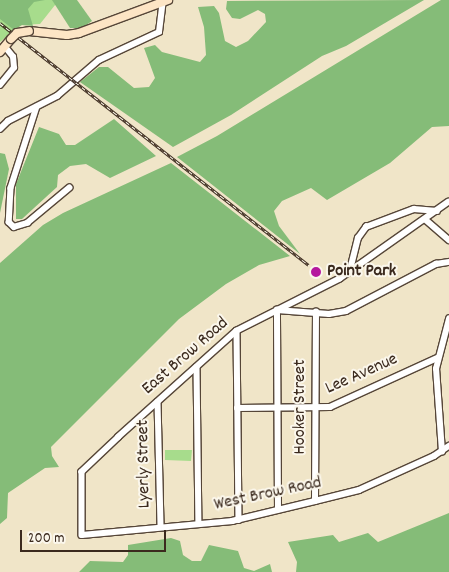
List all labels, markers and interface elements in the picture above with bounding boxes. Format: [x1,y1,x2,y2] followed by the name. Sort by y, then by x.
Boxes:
[327,261,396,283] place label: Point Park
[309,265,323,279] marker: Point Park
[138,314,234,400] street label: East Brow Road
[323,350,401,400] street label: Lee Avenue
[290,359,312,455] street label: Hooker Street
[133,419,157,509] street label: Lyerly Street
[212,473,324,517] street label: West Brow Road
[22,520,169,552] scale bar
[28,528,65,550] text: 200 m

